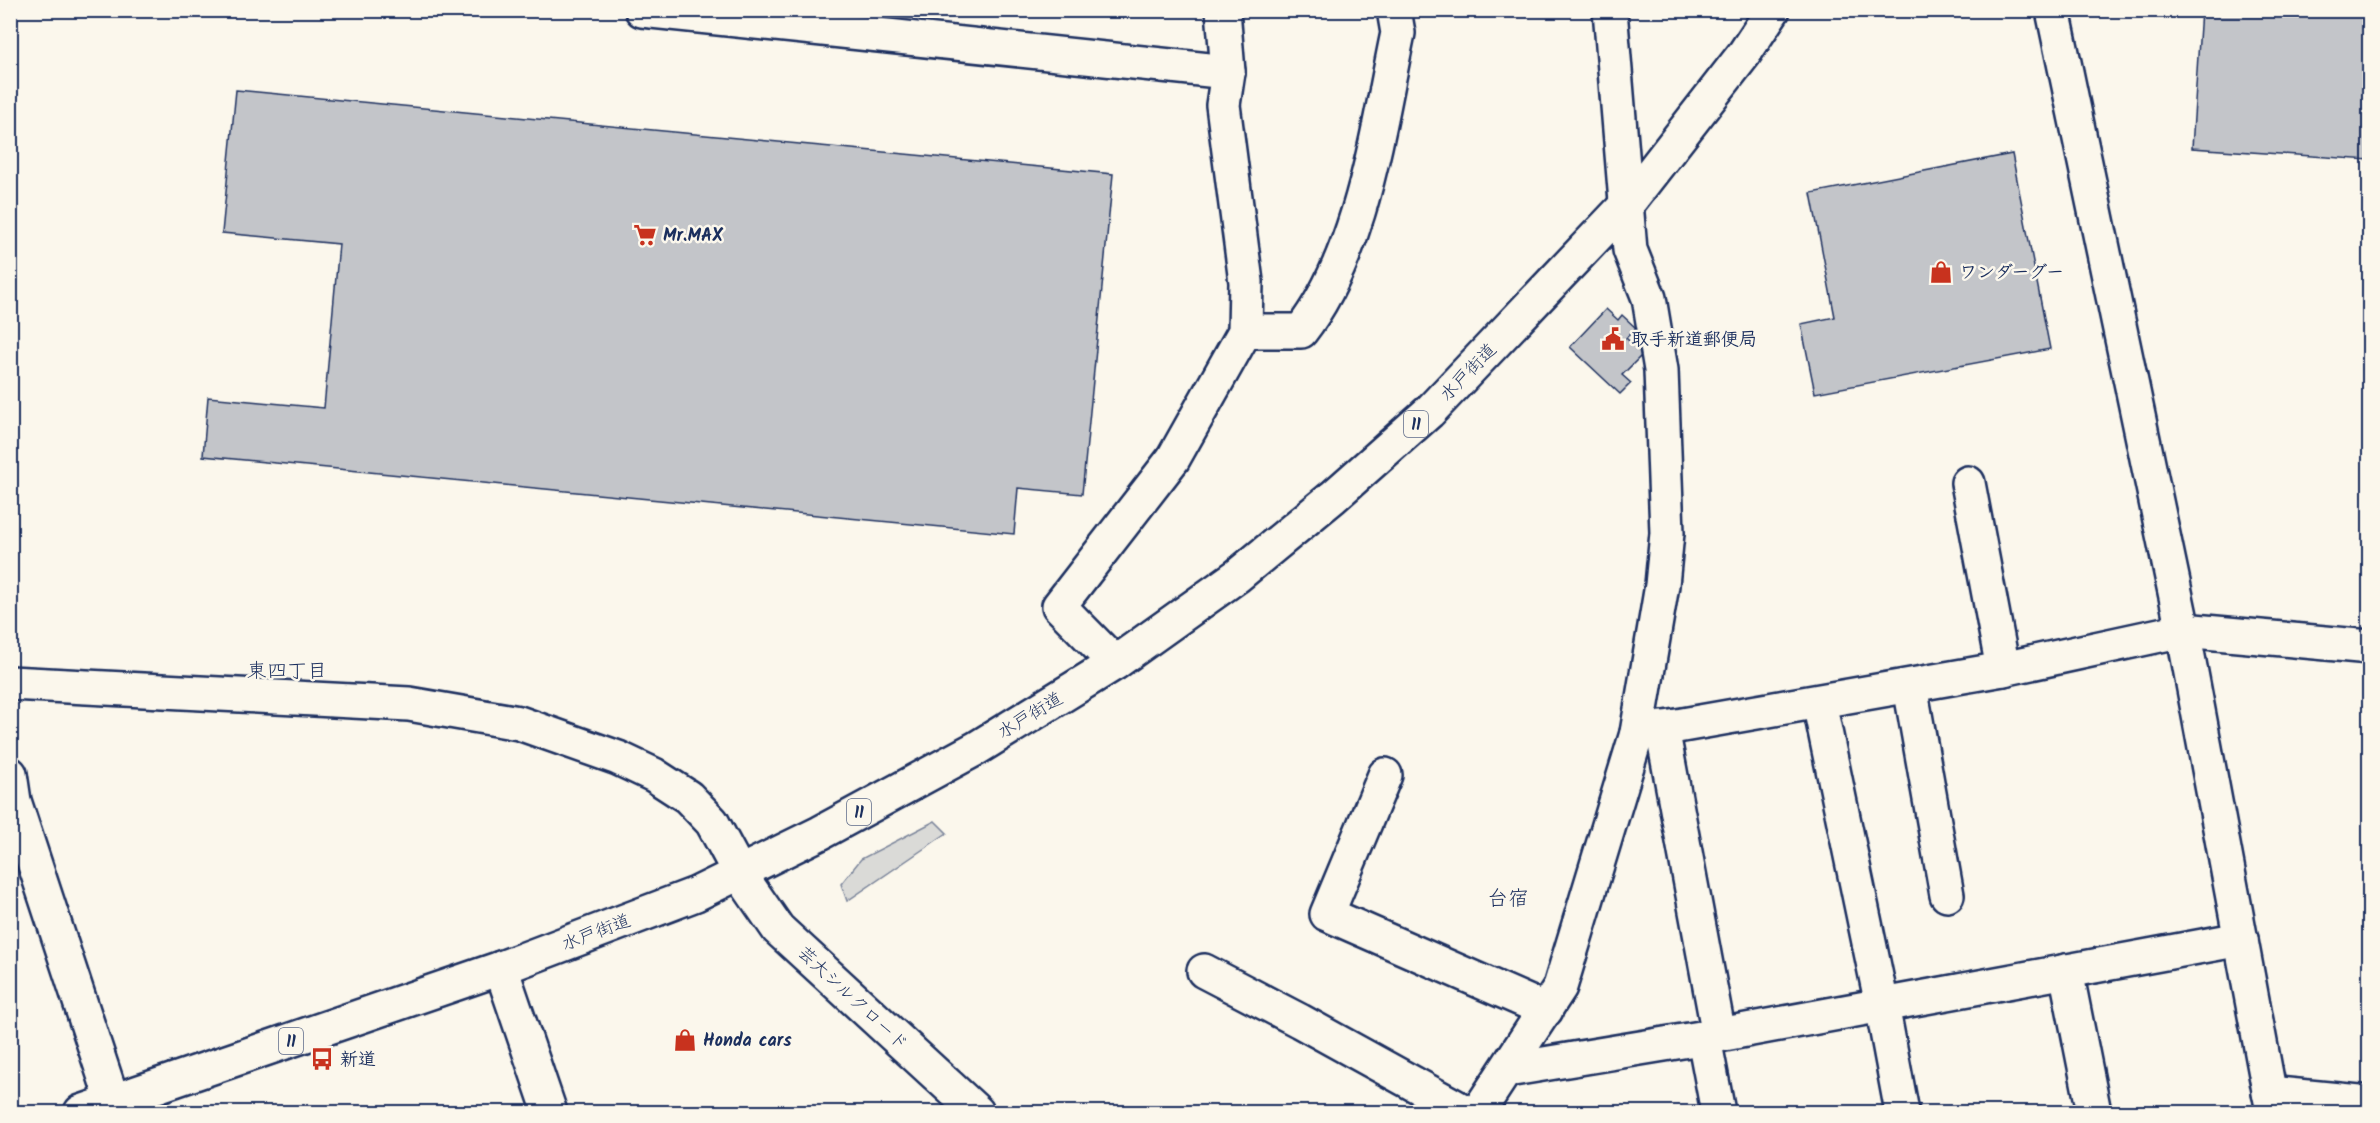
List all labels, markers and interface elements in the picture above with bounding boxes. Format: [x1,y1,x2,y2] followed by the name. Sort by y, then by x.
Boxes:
[632,222,658,248] supermarket icon: Mr.MAX
[663,222,724,251] place label: Mr.MAX
[1928,259,1954,285] shop icon: ワンダーグー
[1959,259,2064,288] place label: ワンダーグー
[1600,326,1626,352] public building icon: 取手新道郵便局
[1631,326,1757,355] place label: 取手新道郵便局
[1434,337,1505,409] street label: 水戸街道
[1404,411,1428,437] road number: 11
[247,656,327,688] district label: 東四丁目
[992,685,1069,747] street label: 水戸街道
[847,799,871,825] road number: 11
[1487,883,1529,916] district label: 台宿
[558,907,635,960] street label: 水戸街道
[790,940,914,1058] street label: 芸大シルクロード
[672,1027,698,1053] shop icon: Honda cars
[703,1027,792,1056] place label: Honda cars
[279,1028,303,1054] road number: 11
[309,1046,335,1072] bus stop icon: 新道
[340,1046,376,1075] place label: 新道

